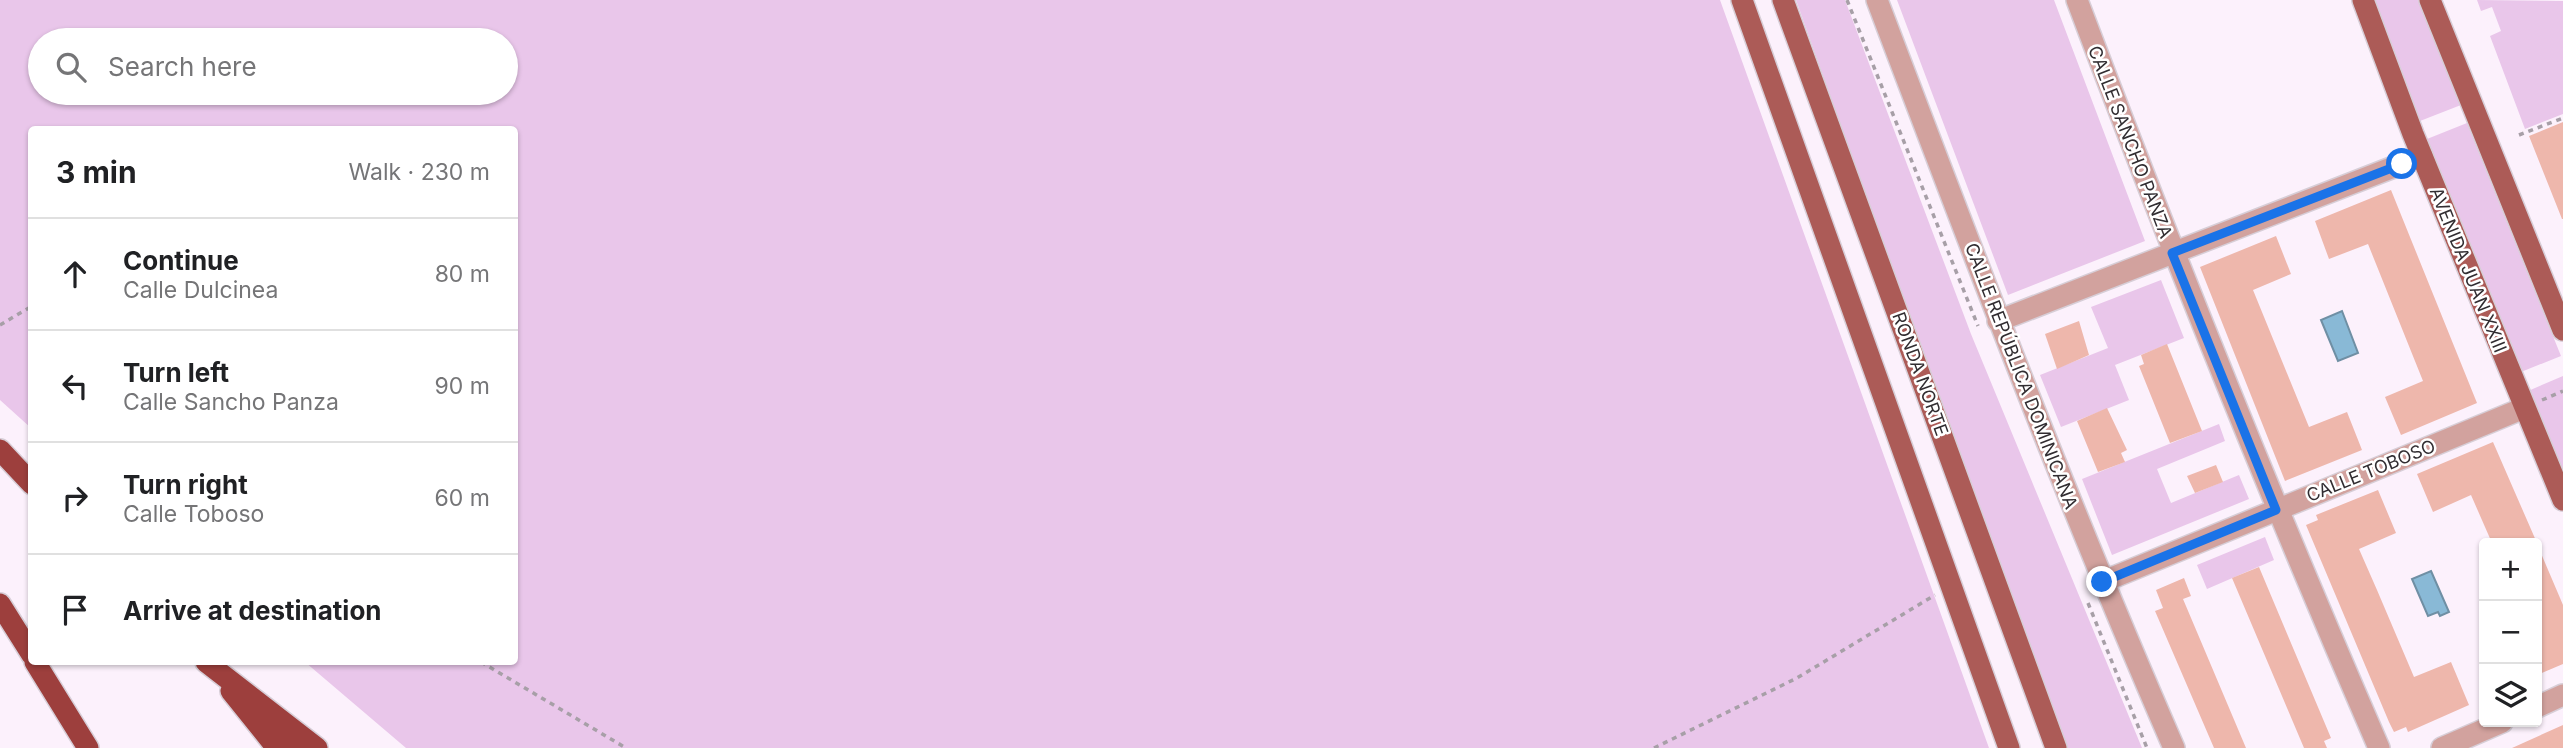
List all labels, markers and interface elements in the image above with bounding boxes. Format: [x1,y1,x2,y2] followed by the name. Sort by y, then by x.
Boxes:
[28,28,518,105] search box
[2084,43,2177,241] street label: CALLE SANCHO PANZA
[52,48,90,86] icon: search
[108,51,257,82] text: Search here
[2386,148,2417,179] route start
[56,154,137,190] text: 3 min
[348,158,490,186] text: Walk · 230 m
[2426,184,2511,355] street label: AVENIDA JUAN XXIII
[1961,239,2083,512] street label: CALLE REPÚBLICA DOMINICANA
[123,245,239,276] text: Continue
[56,255,94,293] icon: ahead
[435,260,490,288] text: 80 m
[123,276,278,304] text: Calle Dulcinea
[1888,309,1953,439] street label: RONDA NORTE
[123,357,229,388] text: Turn left
[56,367,94,405] icon: left
[435,372,490,400] text: 90 m
[123,388,339,416] text: Calle Sancho Panza
[2303,435,2438,506] street label: CALLE TOBOSO
[123,469,248,500] text: Turn right
[56,479,94,517] icon: right
[435,484,490,512] text: 60 m
[123,500,264,528] text: Calle Toboso
[2479,538,2542,727] map controls
[2479,538,2542,601] button: +
[2086,566,2117,597] route end
[56,591,94,629] icon: arrive
[123,595,382,626] text: Arrive at destination
[2479,601,2542,664] button: −
[2479,664,2542,727] button: layers

